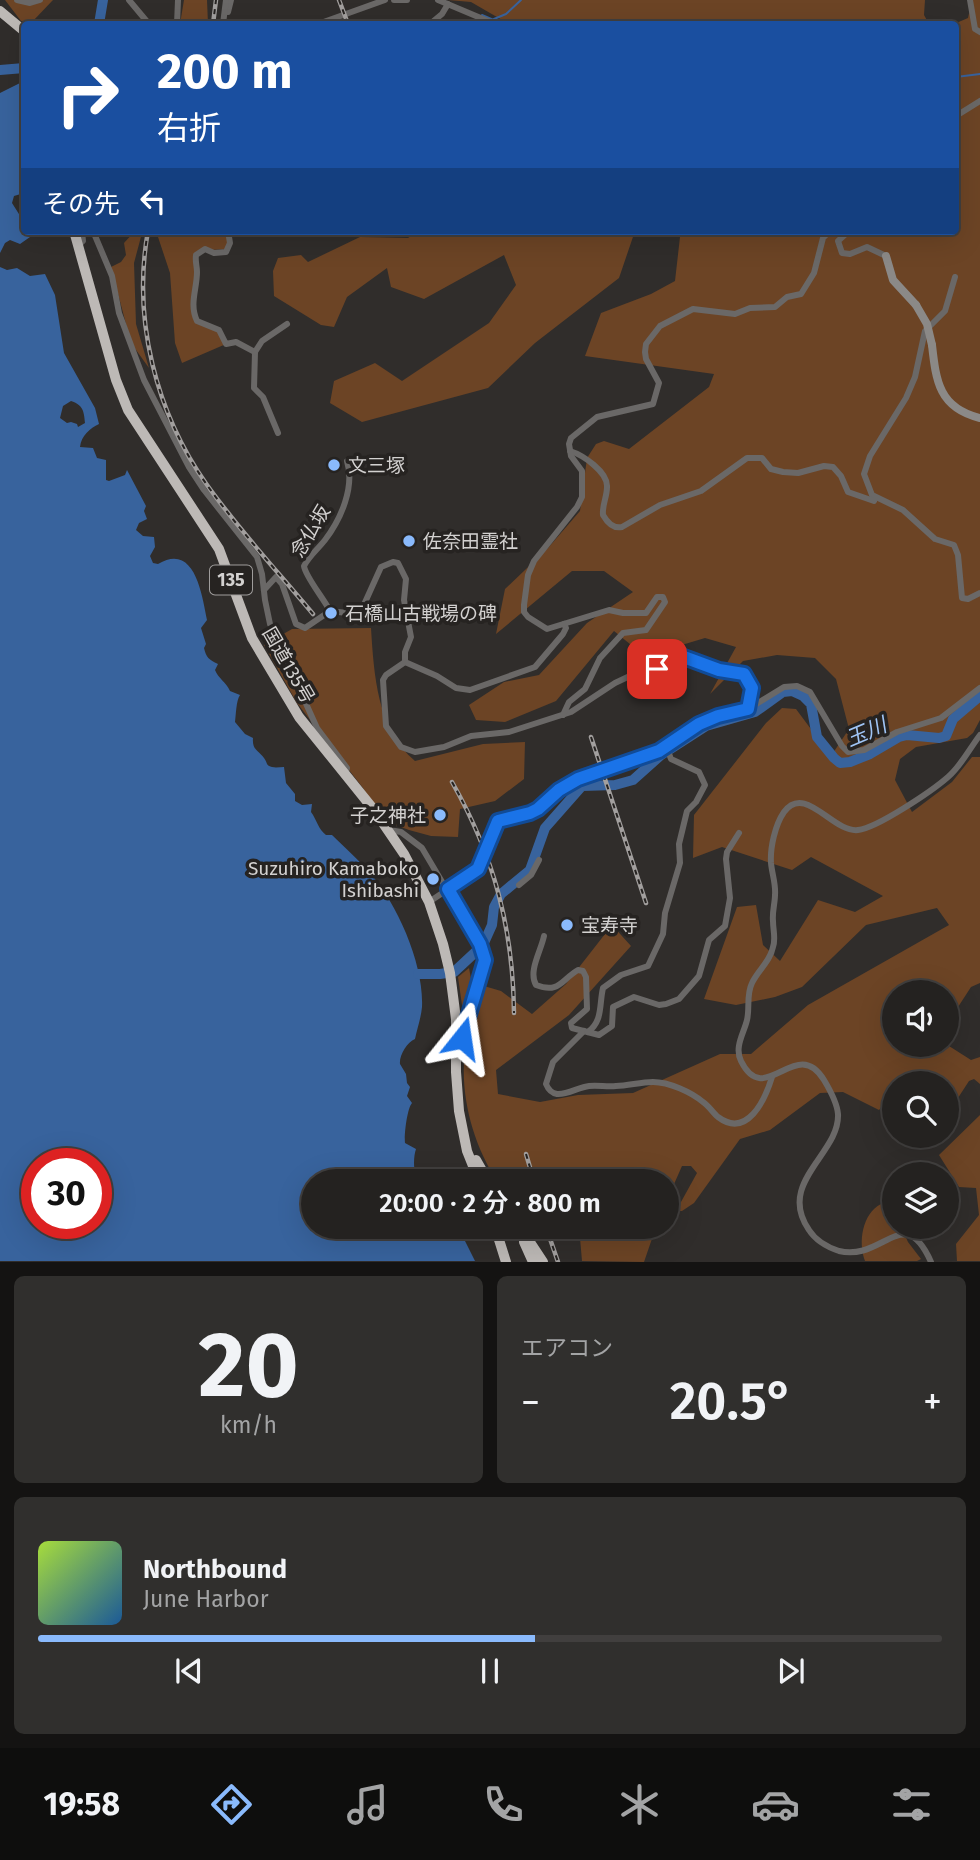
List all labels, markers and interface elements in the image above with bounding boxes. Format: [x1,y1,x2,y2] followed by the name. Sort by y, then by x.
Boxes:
[157,42,293,101] text: 200 m
[42,49,133,140] icon: right
[157,109,221,147] text: 右折
[134,182,172,220] icon: left
[42,189,120,220] text: その先
[348,454,405,477] place label: 文三塚
[326,457,342,473] marker: 文三塚
[286,501,335,562] street label: 念仏坂
[423,530,518,553] place label: 佐奈田霊社
[401,533,417,549] marker: 佐奈田霊社
[210,566,252,594] road number: 135
[345,602,497,625] place label: 石橋山古戦場の碑
[323,605,339,621] marker: 石橋山古戦場の碑
[258,623,320,707] street label: 国道135号
[627,639,687,699] pin
[638,650,676,688] icon: arrive
[842,711,892,752] water label: 玉川
[350,804,426,827] place label: 子之神社
[432,807,448,823] marker: 子之神社
[248,857,419,902] place label: Suzuhiro Kamaboko Ishibashi
[425,871,441,887] marker: Suzuhiro Kamaboko Ishibashi
[581,914,638,937] place label: 宝寿寺
[559,917,575,933] marker: 宝寿寺
[882,980,959,1239] map controls
[882,980,959,1057] button: sound
[425,1001,499,1075] position arrow
[882,1071,959,1148] button: search
[21,1148,112,1239] speed limit sign: 30
[882,1162,959,1239] button: layers
[379,1188,601,1219] text: 20:00 · 2 分 · 800 m
[198,1311,299,1420] text: 20
[521,1334,613,1362] text: エアコン
[670,1370,793,1433] text: 20.5°
[521,1379,540,1425] text: −
[923,1379,942,1425] text: +
[220,1411,277,1439] text: km/h
[143,1554,287,1585] text: Northbound
[143,1585,269,1613] text: June Harbor
[170,1652,208,1690] icon: previous
[471,1652,509,1690] icon: pause
[772,1652,810,1690] icon: next
[207,1780,256,1829] icon: directions
[343,1780,392,1829] icon: music
[479,1780,528,1829] icon: phone
[615,1780,664,1829] icon: climate
[751,1780,800,1829] icon: car
[887,1780,936,1829] icon: filters
[44,1785,120,1823] text: 19:58

